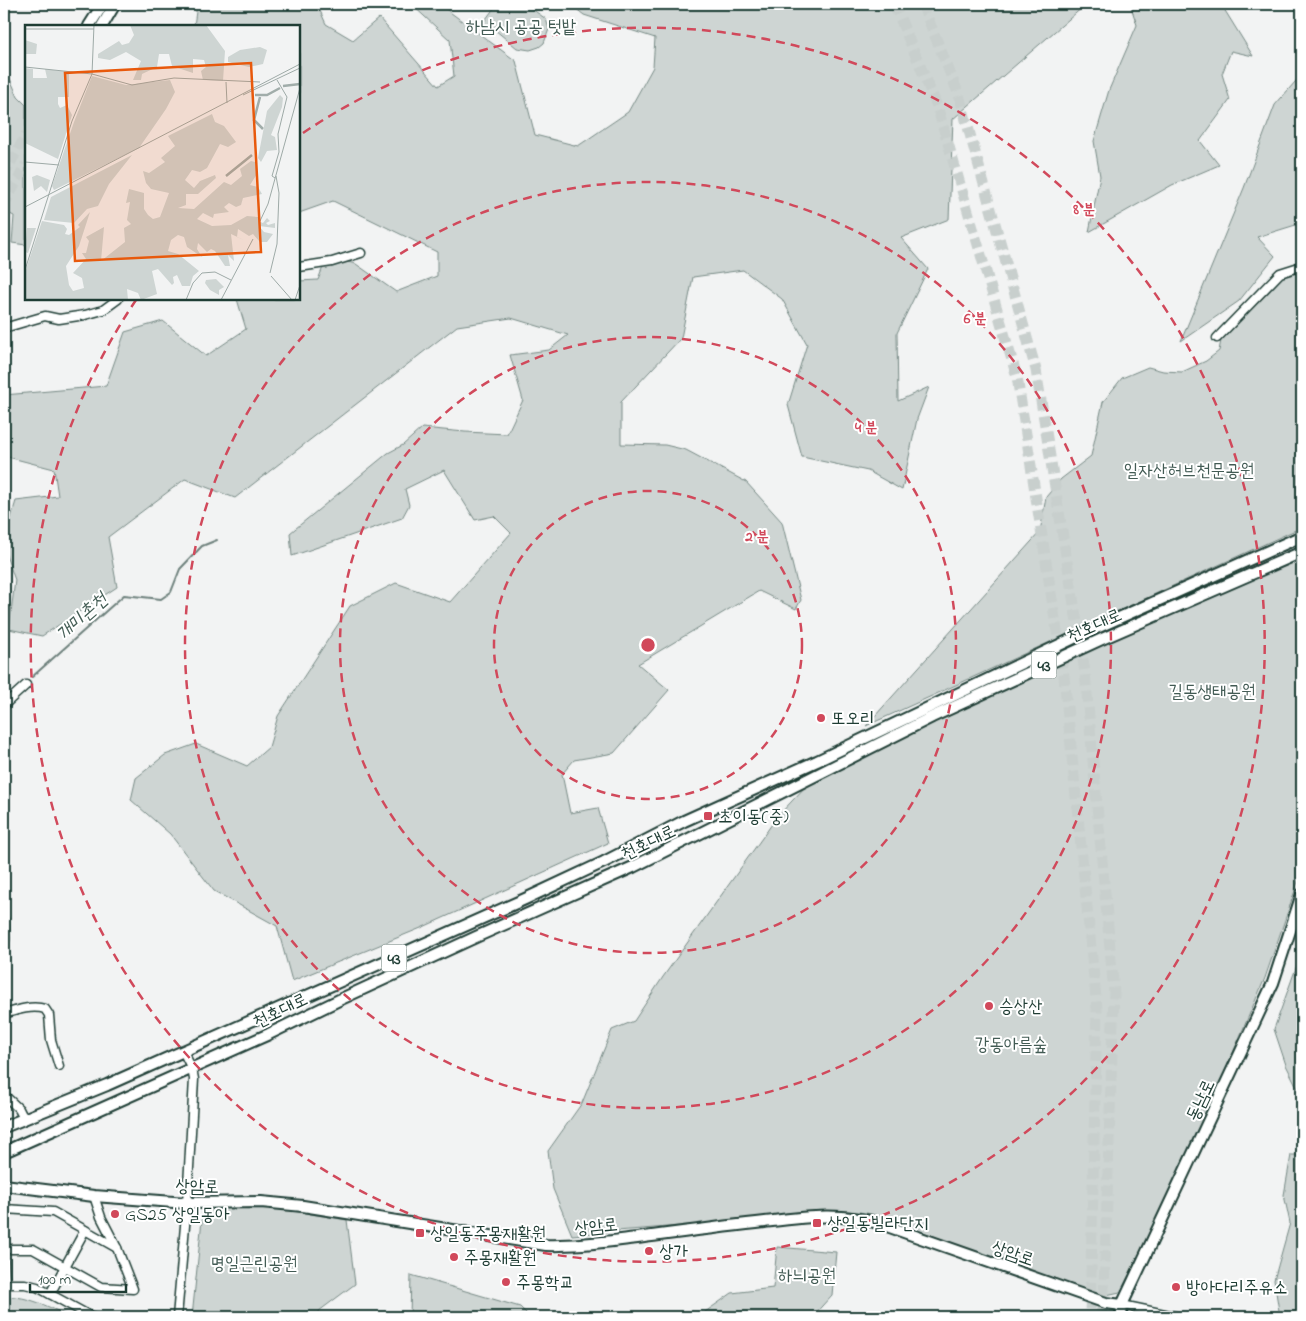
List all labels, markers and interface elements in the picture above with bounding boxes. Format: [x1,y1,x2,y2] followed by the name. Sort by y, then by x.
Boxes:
[466,15,577,41] park label: 하남시 공공 텃밭
[25,25,300,300] inset map
[1072,199,1095,221] text: 8 분
[963,308,986,330] text: 6 분
[854,417,877,439] text: 4 분
[1124,459,1254,485] park label: 일자산허브천문공원
[744,526,769,548] text: 2 분
[51,586,116,648] water label: 개미촌천
[1063,603,1127,650] street label: 천호대로
[639,636,657,654] centre of rings
[1032,652,1056,678] road number: 43
[1169,680,1255,706] park label: 길동생태공원
[831,707,874,733] place label: 또오리
[815,712,827,724] marker: 또오리
[718,805,789,831] place label: 초이동(중)
[702,810,714,822] marker: 초이동(중)
[617,819,681,868] street label: 천호대로
[382,944,406,971] road number: 43
[249,987,313,1036] street label: 천호대로
[999,995,1043,1021] place label: 승상산
[983,1000,995,1012] marker: 승상산
[975,1033,1047,1059] park label: 강동아름숲
[1181,1076,1223,1126] street label: 동남로
[175,1175,219,1201] street label: 상암로
[125,1203,230,1229] place label: GS25 상일동아
[109,1208,121,1220] marker: GS25 상일동아
[827,1212,928,1238] place label: 상일동빌라단지
[573,1213,619,1243] street label: 상암로
[811,1217,823,1229] marker: 상일동빌라단지
[430,1222,546,1248] place label: 상일동주몽재활원
[414,1227,426,1239] marker: 상일동주몽재활원
[988,1236,1037,1274] street label: 상암로
[659,1240,688,1266] place label: 상가
[643,1245,655,1257] marker: 상가
[464,1246,536,1272] place label: 주몽재활원
[448,1251,460,1263] marker: 주몽재활원
[211,1252,297,1278] park label: 명일근린공원
[30,1261,126,1293] scale bar
[778,1264,836,1290] park label: 하늬공원
[38,1269,71,1291] text: 100 m
[516,1271,574,1297] place label: 주몽학교
[500,1276,512,1288] marker: 주몽학교
[1186,1276,1287,1302] place label: 방아다리주유소
[1170,1281,1182,1293] marker: 방아다리주유소

